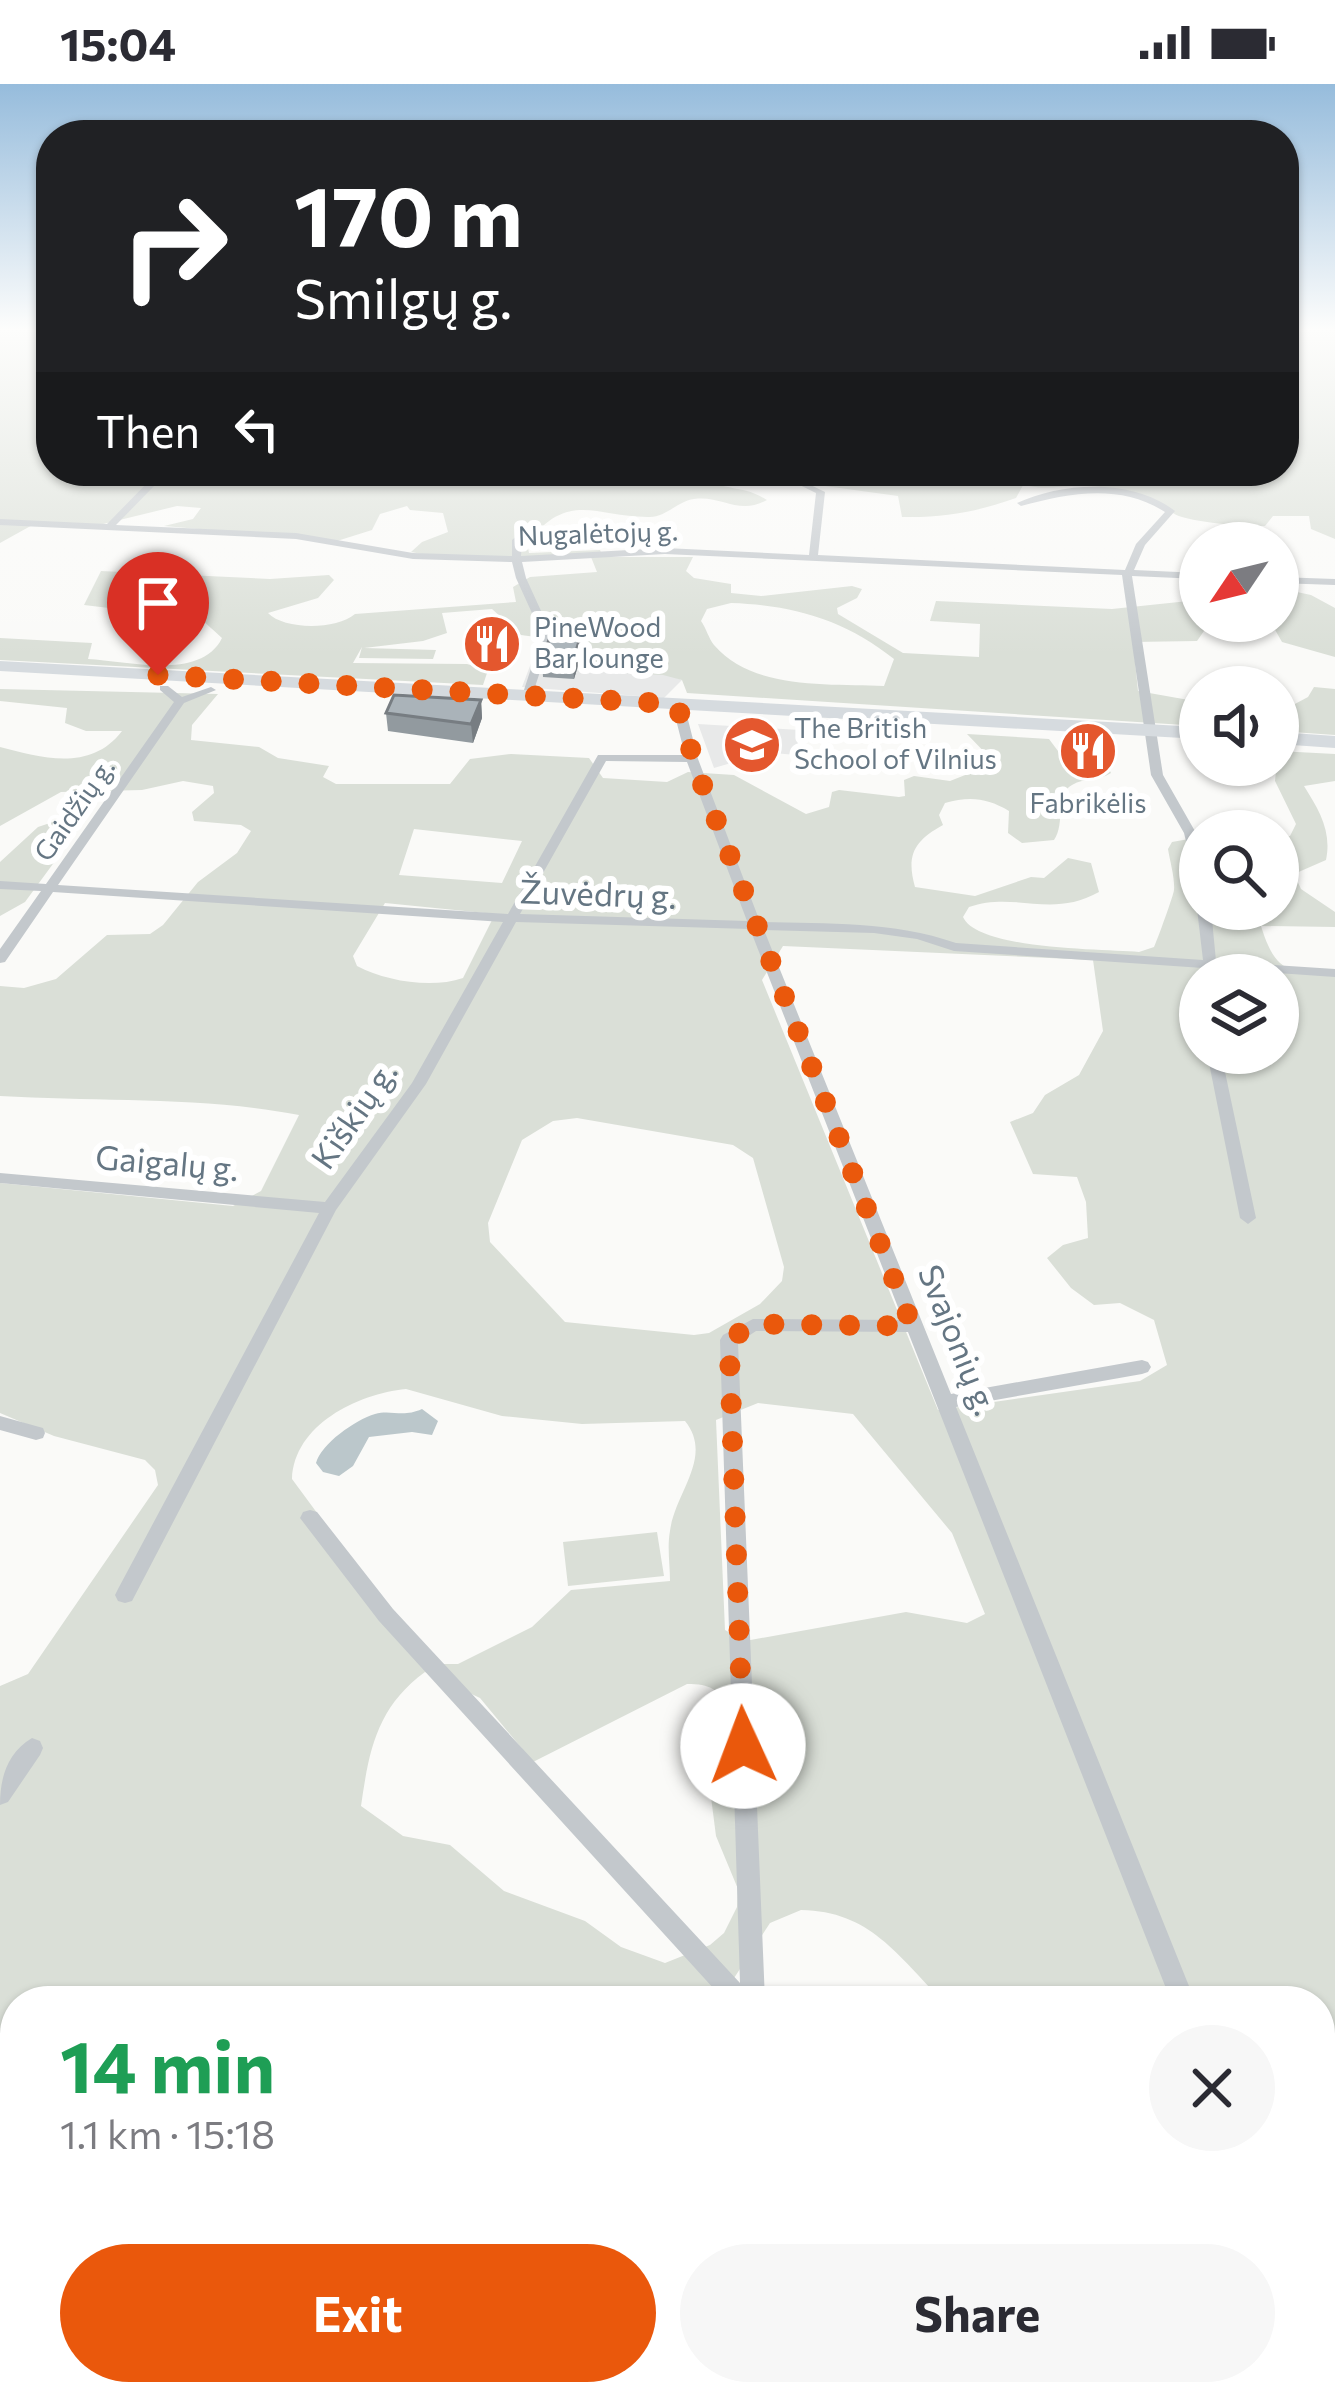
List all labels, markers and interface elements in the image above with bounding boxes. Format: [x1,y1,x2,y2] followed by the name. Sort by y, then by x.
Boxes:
[60,15,176,70] text: 15:04
[294,162,523,264] text: 170 m
[96,168,252,324] icon: right
[294,264,512,330] text: Smilgų g.
[224,396,290,462] icon: left
[96,402,200,457] text: Then
[517,513,679,552] street label: Nugalėtojų g.
[1179,522,1299,642] north arrow
[1179,522,1299,1074] map controls
[107,552,209,675] pin
[125,570,191,636] icon: arrive
[534,610,664,674] place label: PineWood Bar lounge
[461,613,523,675] restaurant icon: PineWood Bar lounge
[1179,666,1299,786] button: sound
[794,711,997,775] place label: The British School of Vilnius
[721,714,783,776] school or university icon: The British School of Vilnius
[1057,720,1119,782] restaurant icon: Fabrikėlis
[26,751,121,867] street label: Gaidžių g.
[1029,786,1147,819] place label: Fabrikėlis
[1179,810,1299,930] button: search
[519,869,677,916] street label: Žuvėdrų g.
[1179,954,1299,1074] button: layers
[301,1052,405,1176] street label: Kiškių g.
[94,1135,240,1188] street label: Gaigalų g.
[911,1258,1008,1421] street label: Svajonių g.
[680,1683,806,1809] position arrow
[60,2020,275,2108] text: 14 min
[1149,2025,1275,2151] button: close
[60,2109,275,2157] text: 1.1 km · 15:18
[60,2244,656,2382] button: Exit
[680,2244,1275,2382] button: Share

